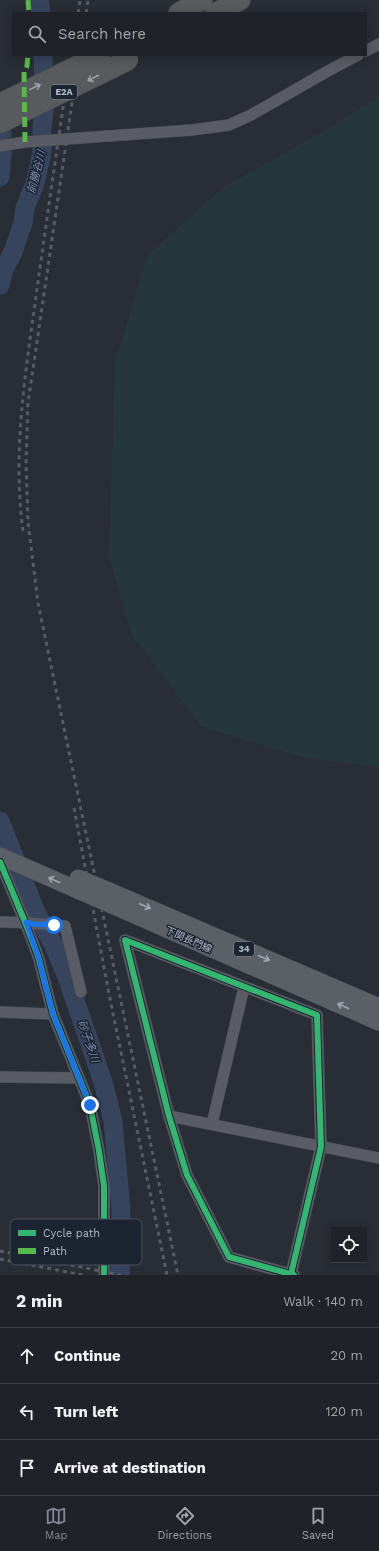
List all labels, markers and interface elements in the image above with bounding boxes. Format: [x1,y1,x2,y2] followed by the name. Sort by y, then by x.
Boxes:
[12,12,367,56] search box
[26,23,48,45] icon: search
[58,25,146,43] text: Search here
[87,75,99,82] one-way arrow
[29,83,41,90] one-way arrow
[51,85,77,99] road number: E2A
[25,148,48,195] water label: 前勝谷川
[49,876,61,883] one-way arrow
[139,903,151,911] one-way arrow
[45,916,63,934] route start
[164,924,214,955] street label: 下関長門線
[234,942,254,956] road number: 34
[258,955,270,962] one-way arrow
[338,1002,350,1010] one-way arrow
[75,1018,102,1065] water label: 砂子多川
[81,1096,99,1114] route end
[10,1219,142,1265] legend
[43,1227,100,1240] text: Cycle path
[331,1227,367,1263] map controls
[331,1227,367,1263] button: locate
[43,1245,67,1258] text: Path
[16,1291,62,1311] text: 2 min
[283,1294,363,1309] text: Walk · 140 m
[16,1345,38,1367] icon: ahead
[54,1347,121,1365] text: Continue
[331,1348,363,1363] text: 20 m
[16,1401,38,1423] icon: left
[54,1403,118,1421] text: Turn left
[325,1404,363,1419] text: 120 m
[16,1457,38,1479] icon: arrive
[54,1459,206,1477] text: Arrive at destination
[45,1505,67,1542] tab: Map
[158,1505,212,1542] tab: Directions
[302,1505,334,1542] tab: Saved

